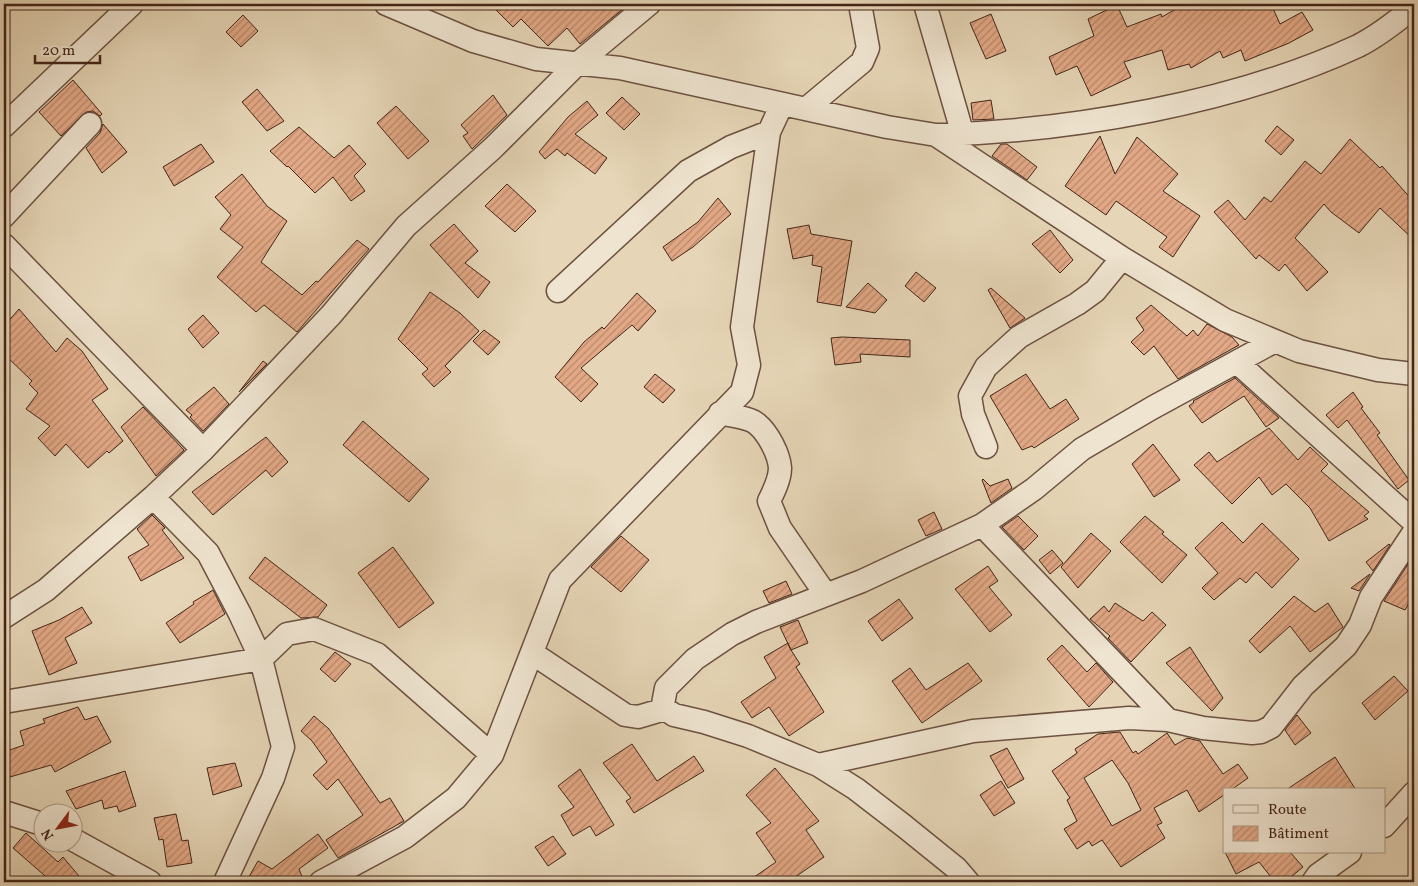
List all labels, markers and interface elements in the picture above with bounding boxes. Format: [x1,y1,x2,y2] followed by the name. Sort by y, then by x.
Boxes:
[35,32,100,64] scale bar
[42,41,75,62] text: 20 m
[1223,788,1386,854] legend
[1268,800,1307,821] text: Route
[32,804,82,854] north arrow
[1268,824,1329,845] text: Bâtiment
[37,825,59,843] text: N

